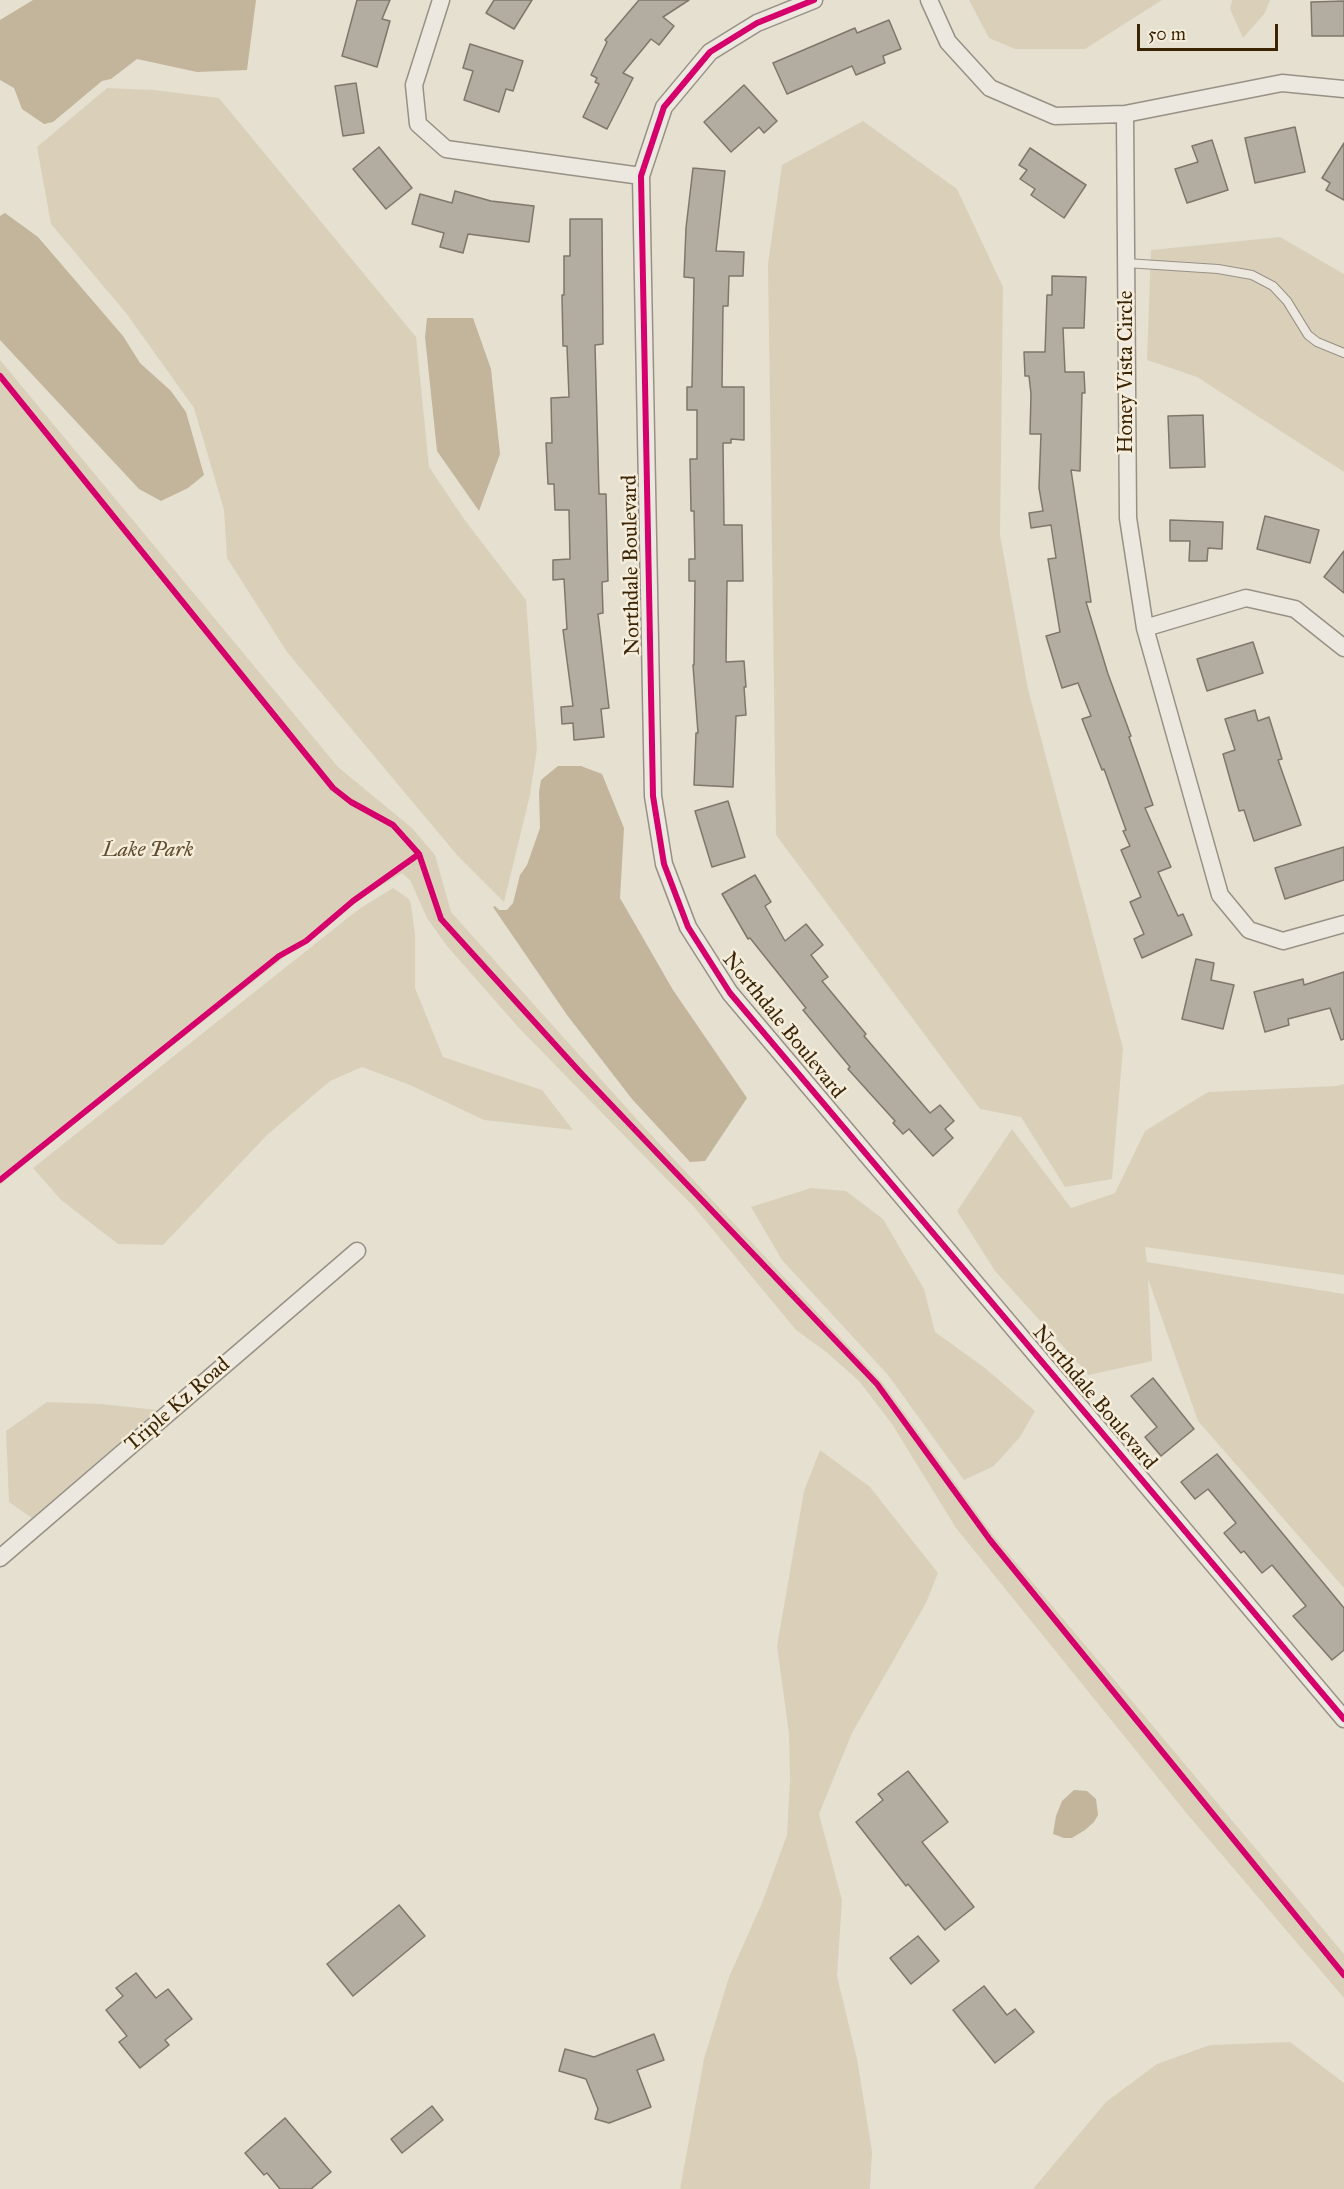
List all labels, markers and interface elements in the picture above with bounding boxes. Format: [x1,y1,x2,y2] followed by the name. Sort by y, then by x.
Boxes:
[1140,12,1281,50] scale bar
[1148,23,1186,45] text: 50 m
[1114,291,1140,453] street label: Honey Vista Circle
[618,474,646,656] street label: Northdale Boulevard
[103,838,193,864] park label: Lake Park
[716,948,850,1104] street label: Northdale Boulevard
[1026,1321,1162,1475] street label: Northdale Boulevard
[120,1353,236,1457] street label: Triple Kz Road

